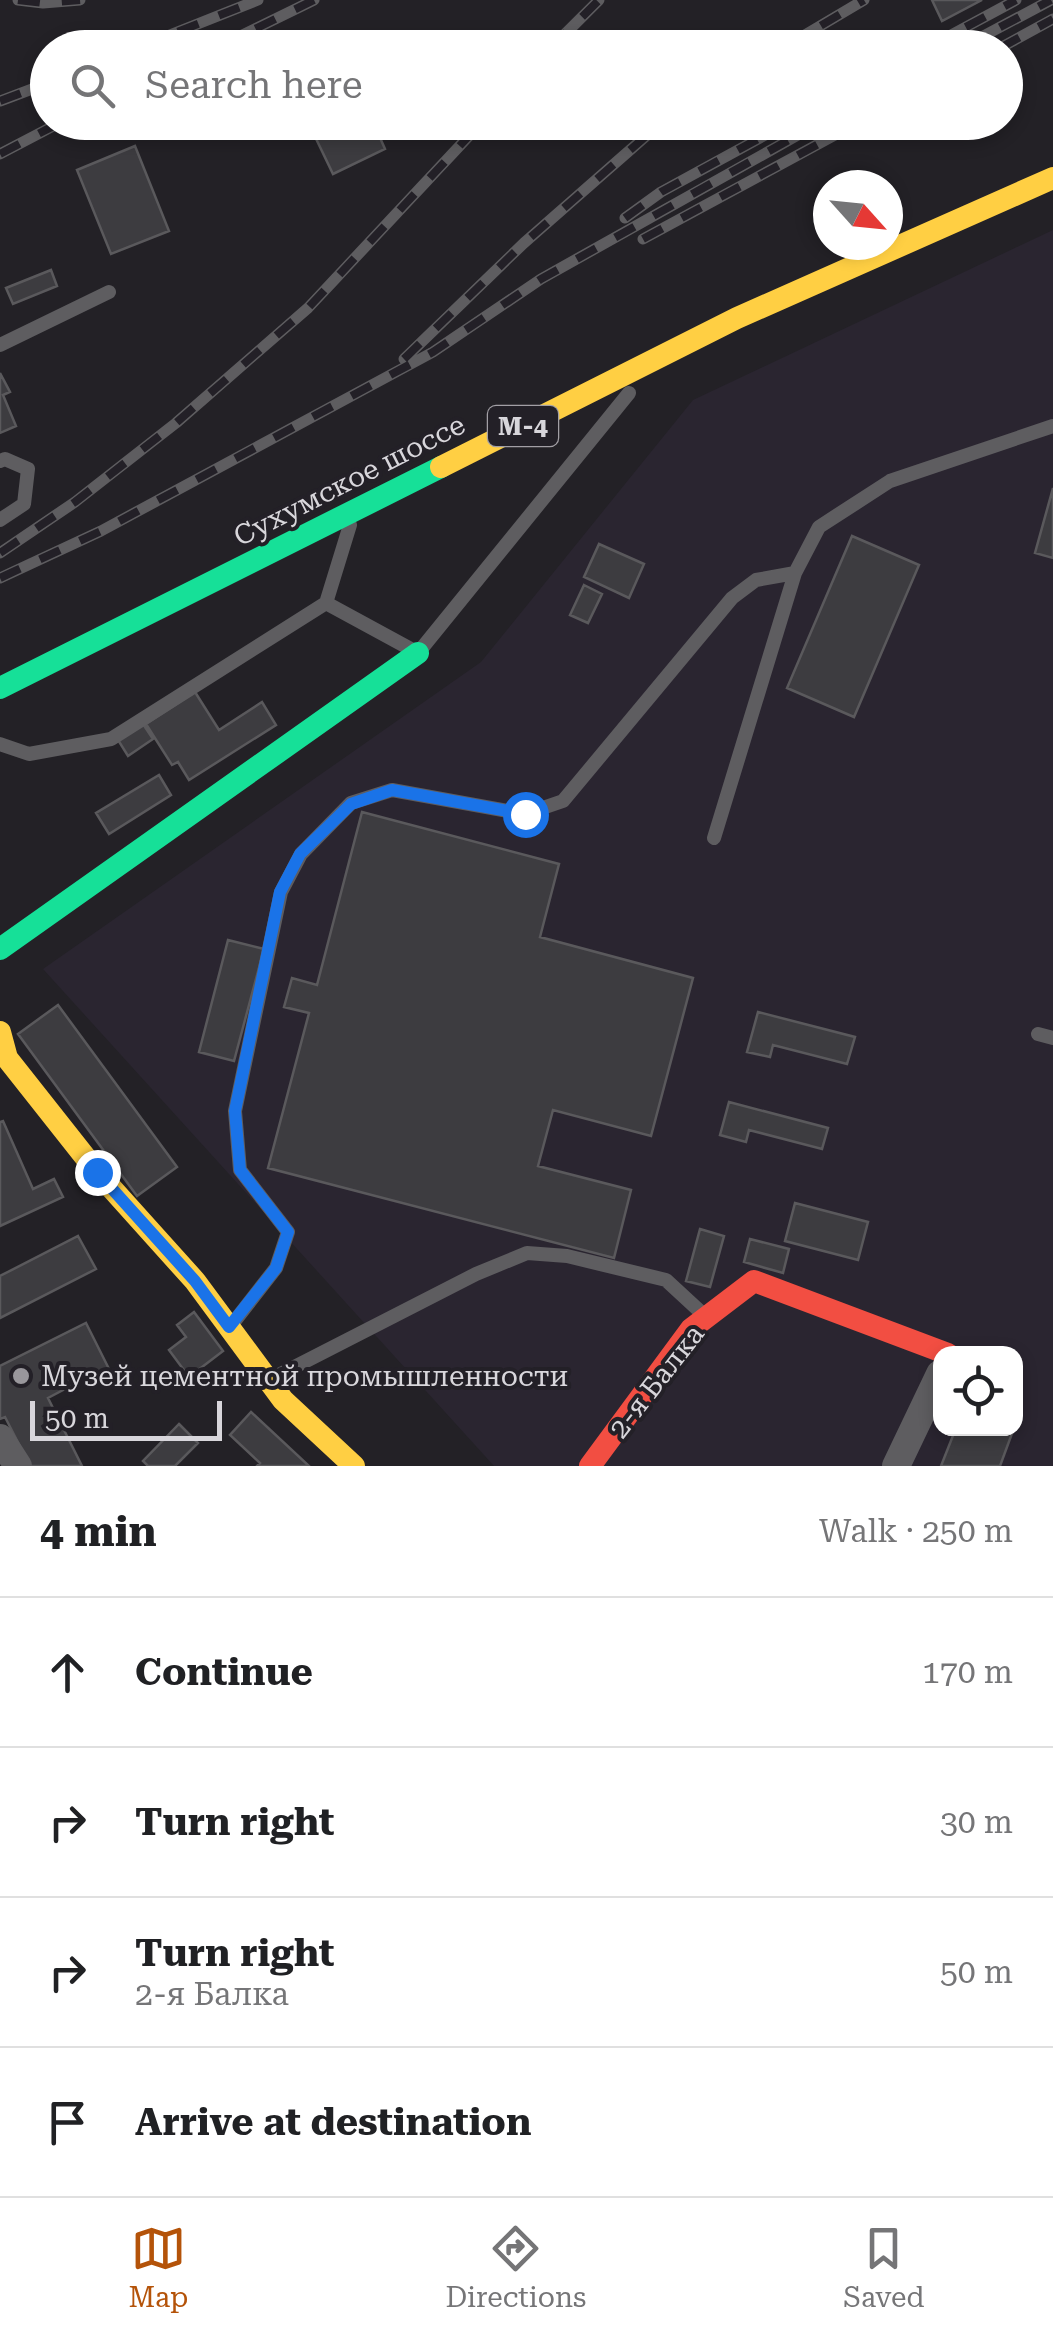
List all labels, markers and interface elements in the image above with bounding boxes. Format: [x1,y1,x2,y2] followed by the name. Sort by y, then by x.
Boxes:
[30,30,1023,140] search box
[65,58,120,113] icon: search
[145,63,363,107] text: Search here
[813,170,903,260] north arrow
[488,406,558,446] road number: М-4
[228,408,470,553] street label: Сухумское шоссе
[503,792,549,838] route start
[75,1150,121,1196] route end
[602,1318,711,1445] street label: 2-я Балка
[933,1346,1023,1436] map controls
[933,1346,1023,1436] button: locate
[41,1360,568,1393] place label: Музей цементной промышленности
[10,1365,32,1387] marker: Музей цементной промышленности
[30,1396,222,1440] scale bar
[45,1402,109,1435] text: 50 m
[40,1507,157,1556] text: 4 min
[819,1512,1013,1550] text: Walk · 250 m
[40,1645,95,1700] icon: ahead
[135,1650,313,1694] text: Continue
[922,1653,1013,1691] text: 170 m
[40,1795,95,1850] icon: right
[135,1800,334,1844] text: Turn right
[940,1803,1013,1841] text: 30 m
[135,1931,334,1975] text: Turn right
[40,1945,95,2000] icon: right
[940,1953,1013,1991] text: 50 m
[135,1975,289,2013] text: 2-я Балка
[40,2095,95,2150] icon: arrive
[135,2100,531,2144] text: Arrive at destination
[129,2221,188,2314] tab: Map
[445,2221,586,2314] tab: Directions
[843,2221,925,2314] tab: Saved

